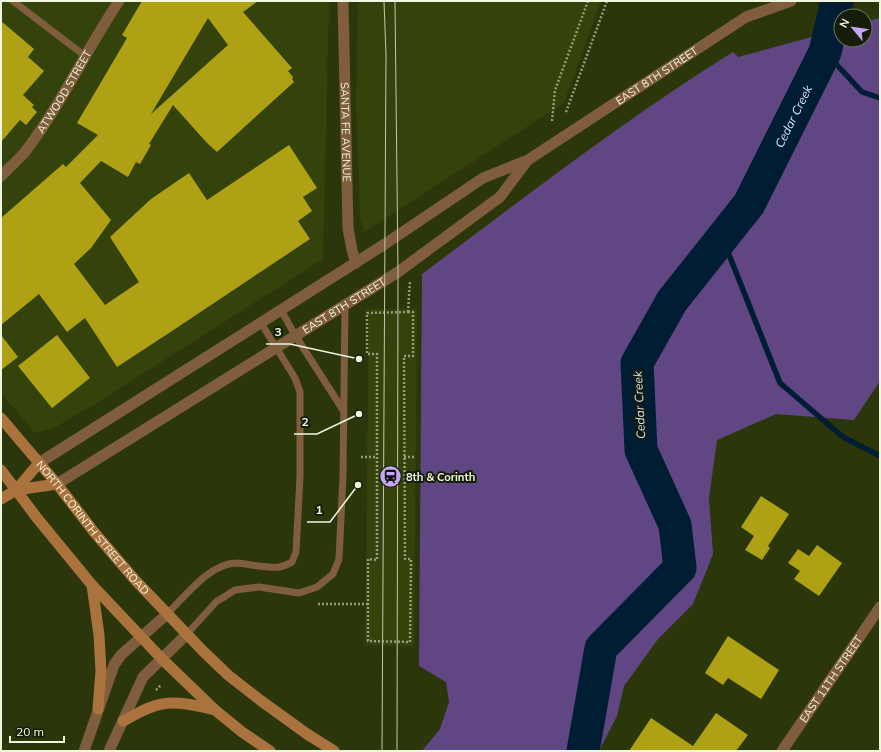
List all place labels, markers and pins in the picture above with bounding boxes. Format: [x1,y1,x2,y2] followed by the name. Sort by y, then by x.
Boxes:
[266,320,290,344] callout: 3
[294,410,317,434] callout: 2
[378,464,404,490] station icon: 8th & Corinth
[406,470,475,484] place label: 8th & Corinth
[307,498,330,522] callout: 1

